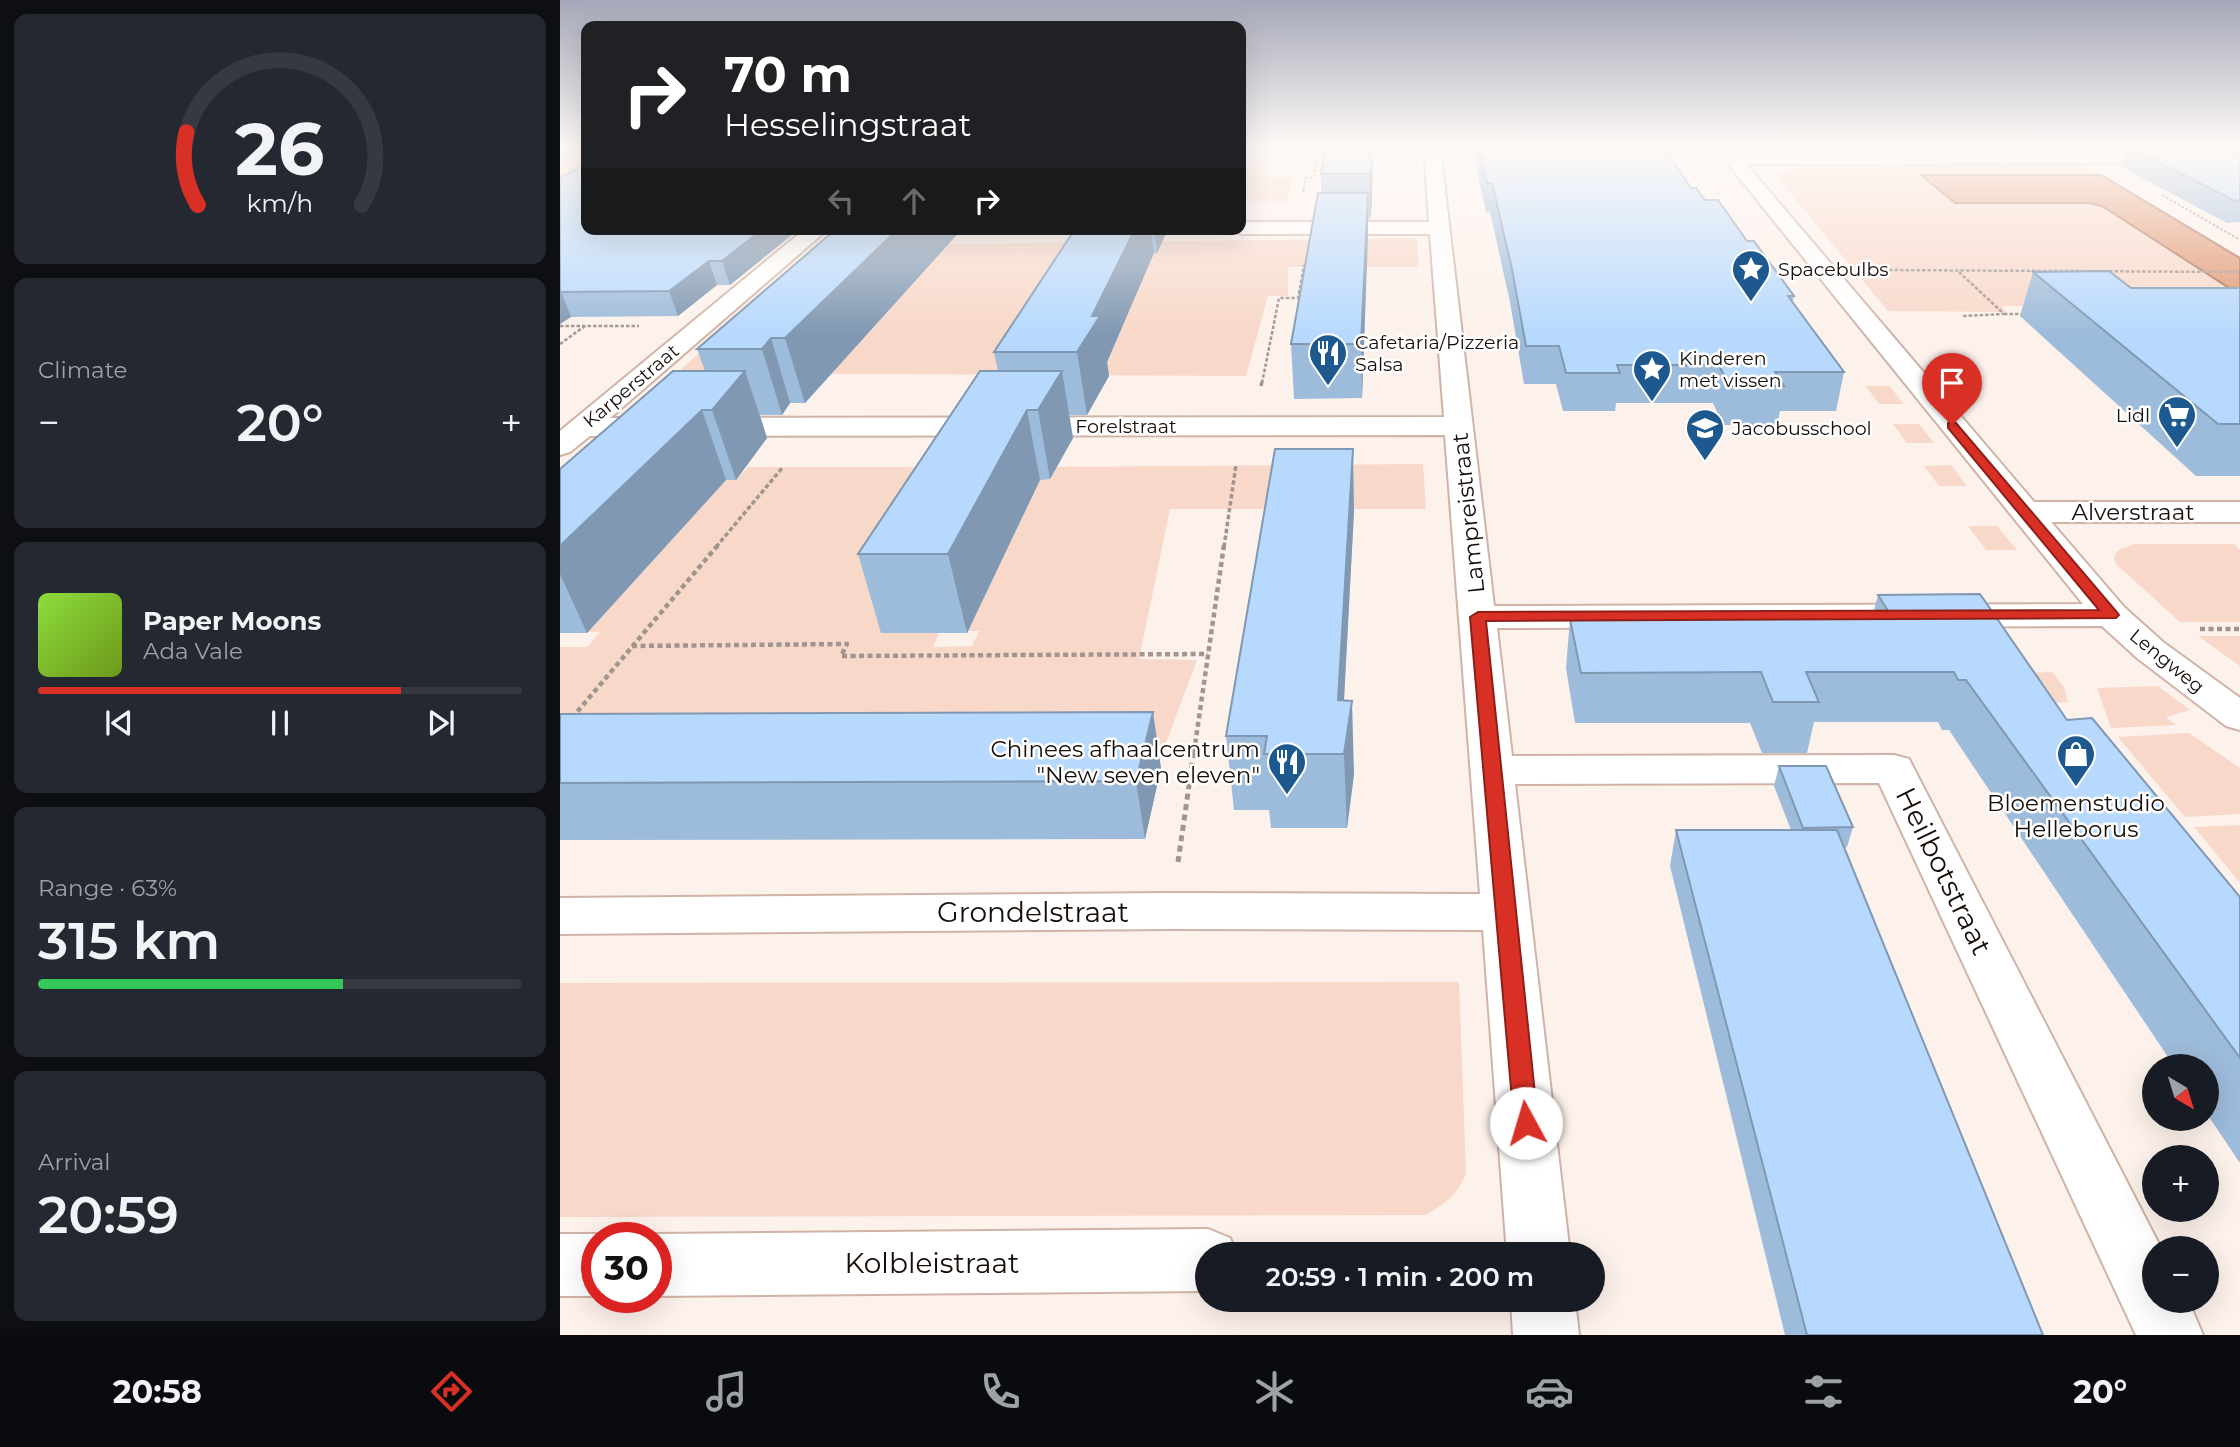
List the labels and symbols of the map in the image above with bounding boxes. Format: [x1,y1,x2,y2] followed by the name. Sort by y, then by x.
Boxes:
[1730,248,1772,303] place icon: Spacebulbs
[1778,258,1889,281] place label: Spacebulbs
[1355,331,1519,376] place label: Cafetaria/Pizzeria Salsa
[1307,332,1349,387] restaurant icon: Cafetaria/Pizzeria Salsa
[578,339,684,433] street label: Karperstraat
[1679,347,1782,392] place label: Kinderen met vissen
[1631,348,1673,403] place icon: Kinderen met vissen
[1922,353,1982,425] pin
[2156,394,2198,449] supermarket icon: Lidl
[2116,404,2150,427] place label: Lidl
[1684,407,1726,462] school or university icon: Jacobusschool
[1075,415,1177,438] street label: Forelstraat
[1731,417,1872,440] place label: Jacobusschool
[1446,431,1490,595] street label: Lampreistraat
[2071,498,2195,526] street label: Alverstraat
[2125,624,2209,698] street label: Lengweg
[2055,733,2097,788] shop icon: Bloemenstudio Helleborus
[991,735,1260,789] place label: Chinees afhaalcentrum "New seven eleven"
[1266,741,1308,796] restaurant icon: Chinees afhaalcentrum "New seven eleven"
[1889,782,1999,960] street label: Heilbotstraat
[1987,789,2165,843] place label: Bloemenstudio Helleborus
[937,895,1129,929] street label: Grondelstraat
[2142,1054,2219,1130] north arrow
[1489,1086,1563,1160] position arrow
[581,1222,672,1313] speed limit sign: 30
[845,1246,1019,1280] street label: Kolbleistraat

